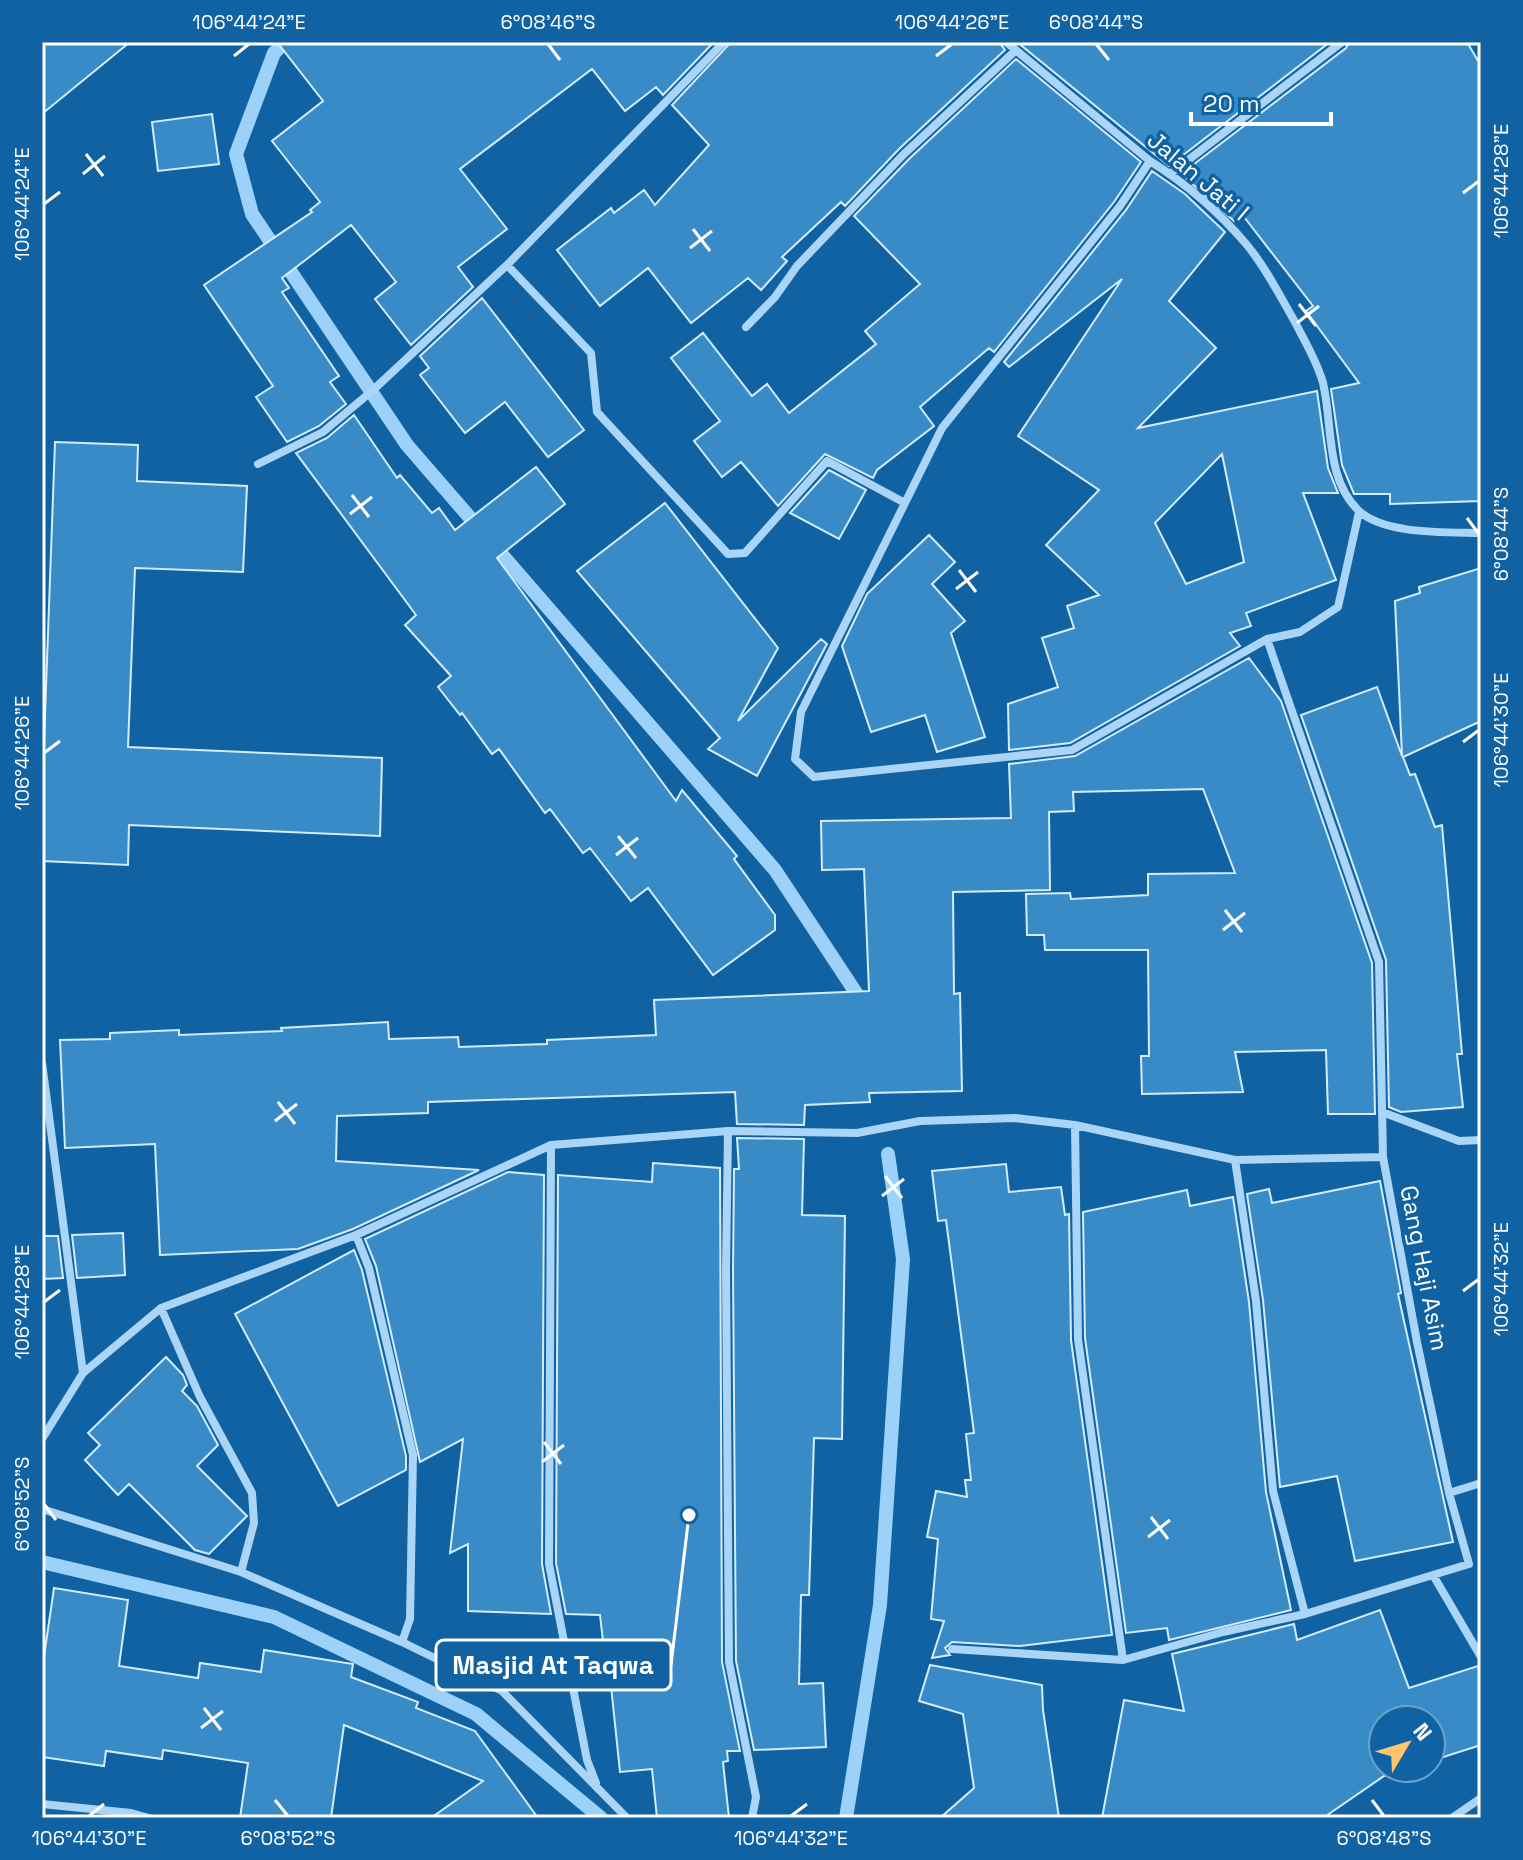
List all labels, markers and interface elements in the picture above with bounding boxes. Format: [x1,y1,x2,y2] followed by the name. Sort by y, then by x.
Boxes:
[192,9,306,35] text: 106°44'24"E
[501,9,595,35] text: 6°08'46"S
[895,9,1009,35] text: 106°44'26"E
[1049,9,1143,35] text: 6°08'44"S
[1191,76,1331,126] scale bar
[1203,88,1260,119] text: 20 m
[1141,124,1256,227] street label: Jalan Jati I
[1488,124,1514,238] text: 106°44'28"E
[9,147,35,261] text: 106°44'24"E
[1488,487,1514,581] text: 6°08'44"S
[1488,672,1514,788] text: 106°44'30"E
[9,696,35,810] text: 106°44'26"E
[1393,1183,1456,1353] street label: Gang Haji Asim
[1488,1222,1514,1336] text: 106°44'32"E
[9,1245,35,1359] text: 106°44'28"E
[9,1457,35,1551] text: 6°08'52"S
[436,1640,671,1690] callout: Masjid At Taqwa
[452,1648,654,1682] text: Masjid At Taqwa
[1367,1704,1447,1784] north arrow
[1407,1717,1438,1746] text: N
[31,1825,147,1851] text: 106°44'30"E
[241,1825,335,1851] text: 6°08'52"S
[734,1825,848,1851] text: 106°44'32"E
[1336,1825,1432,1851] text: 6°08'48"S

